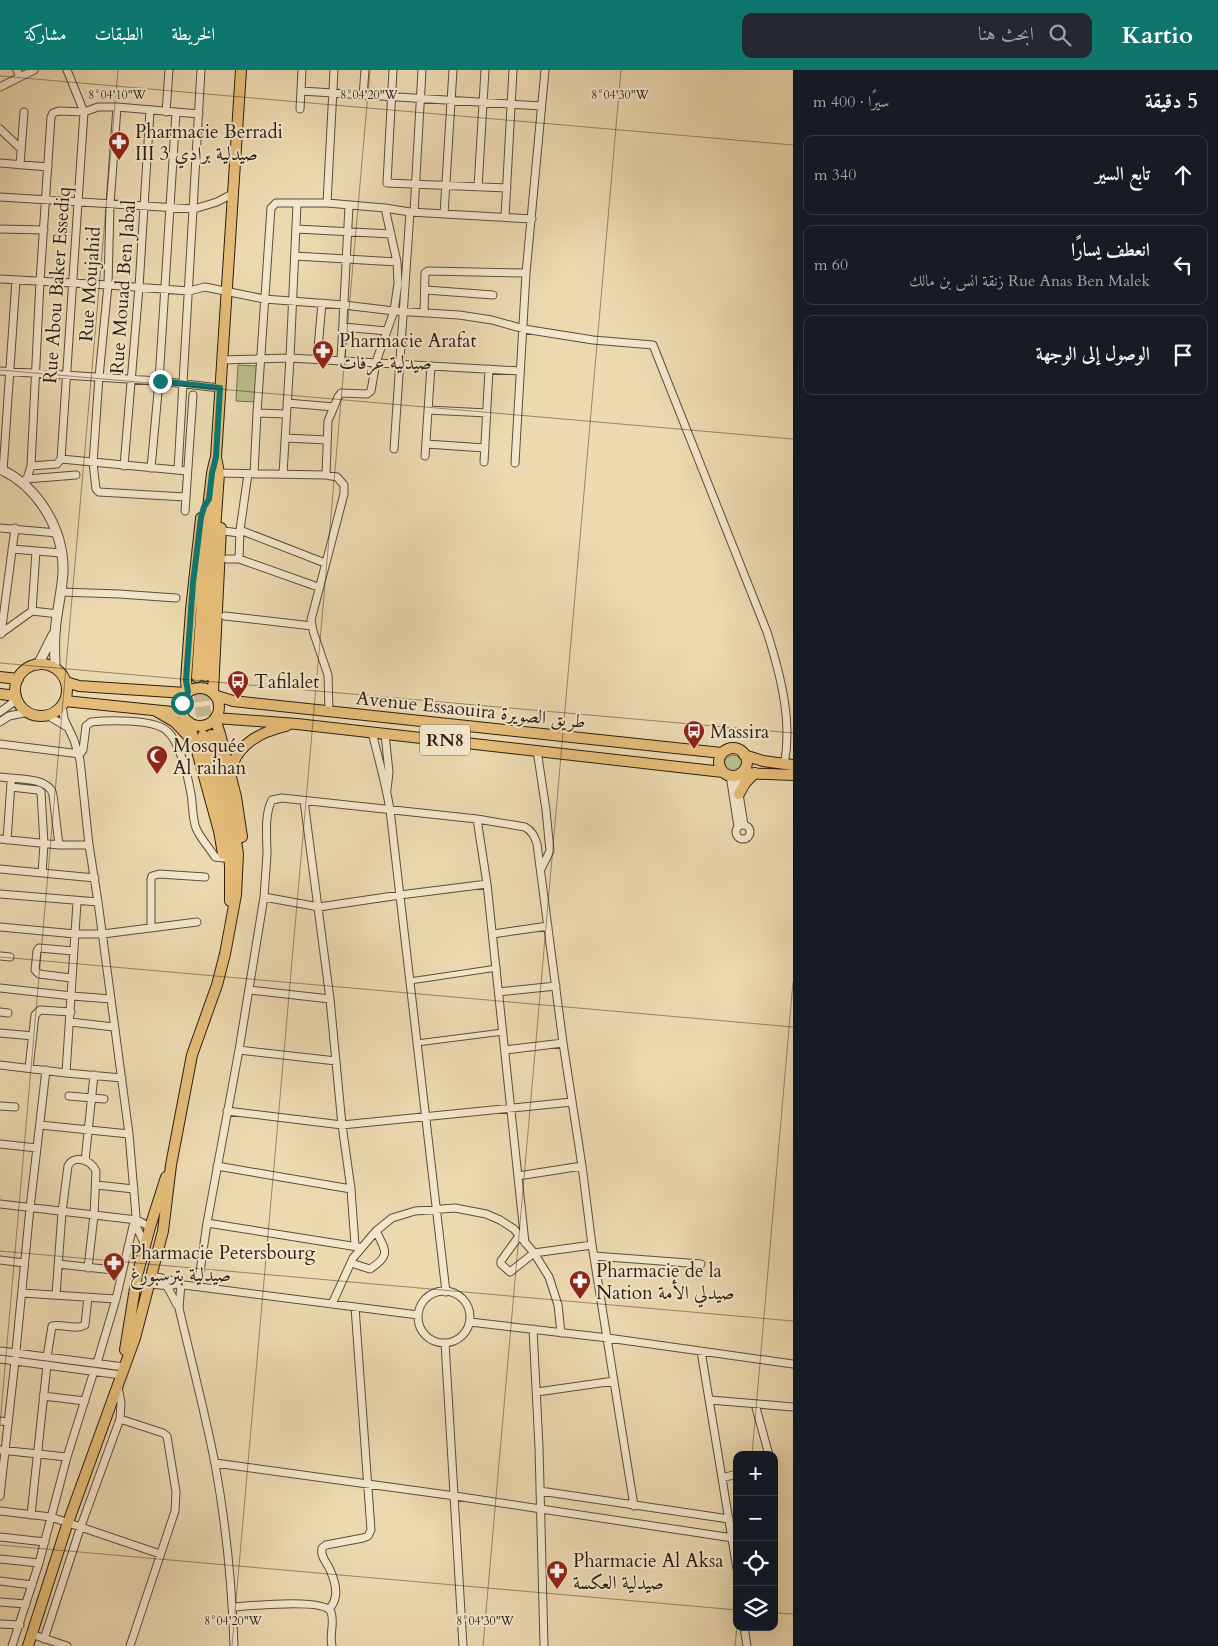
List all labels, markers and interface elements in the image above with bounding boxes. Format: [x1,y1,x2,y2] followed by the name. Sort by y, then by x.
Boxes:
[742,13,1092,58] search box
[1122,19,1193,52] text: Kartio
[978,21,1034,47] text: ابحث هنا
[1046,21,1074,49] icon: search
[25,22,66,47] text: مشاركة
[94,22,143,47] text: الطبقات
[171,22,215,47] text: الخريطة
[88,87,147,103] text: 8°04'10"W
[340,87,399,103] text: 8°04'20"W
[591,87,650,103] text: 8°04'30"W
[1145,87,1198,116] text: 5 دقيقة
[813,91,889,113] text: سيرًا · 400 m
[135,119,283,169] place label: Pharmacie Berradi III صيدلية برادي 3
[107,130,131,161] pharmacy icon: Pharmacie Berradi III صيدلية برادي 3
[1095,161,1150,187] text: تابع السير
[1169,161,1197,189] icon: ahead
[814,164,856,186] text: 340 m
[37,185,77,384] street label: Rue Abou Baker Essediq
[104,199,142,375] street label: Rue Mouad Ben Jabal
[73,226,107,343] street label: Rue Moujahid
[1071,237,1150,263] text: انعطف يسارًا
[1169,251,1197,279] icon: left
[814,254,848,276] text: 60 m
[909,270,1150,292] text: Rue Anas Ben Malek زنقة انس بن مالك
[339,328,476,376] place label: Pharmacie Arafat صيدلية عرفات
[311,339,335,370] pharmacy icon: Pharmacie Arafat صيدلية عرفات
[1036,341,1150,367] text: الوصول إلى الوجهة
[1169,341,1197,369] icon: arrive
[149,370,172,393] route end
[226,669,250,700] bus stop icon: Tafilalet
[254,669,319,695] place label: Tafilalet
[355,685,587,735] street label: Avenue Essaouira طريق الصويرة
[171,692,194,715] route start
[682,719,706,750] bus stop icon: Massira
[710,719,769,745] place label: Massira
[420,724,470,756] road number: RN8
[173,733,247,781] place label: Mosquée Al raihan
[145,744,169,775] mosque icon: Mosquée Al raihan
[130,1240,315,1290] place label: Pharmacie Petersbourg صيدلية بترسبورغ
[102,1251,126,1282] pharmacy icon: Pharmacie Petersbourg صيدلية بترسبورغ
[596,1258,734,1308] place label: Pharmacie de la Nation صيدلي الأمة
[568,1269,592,1300] pharmacy icon: Pharmacie de la Nation صيدلي الأمة
[733,1451,778,1631] map controls
[733,1451,778,1496] button: +
[733,1496,778,1541] button: −
[733,1541,778,1586] button: locate
[573,1548,724,1596] place label: Pharmacie Al Aksa صيدلية العكسة
[545,1559,569,1590] pharmacy icon: Pharmacie Al Aksa صيدلية العكسة
[733,1586,778,1631] button: layers
[204,1613,263,1629] text: 8°04'20"W
[456,1613,515,1629] text: 8°04'30"W

